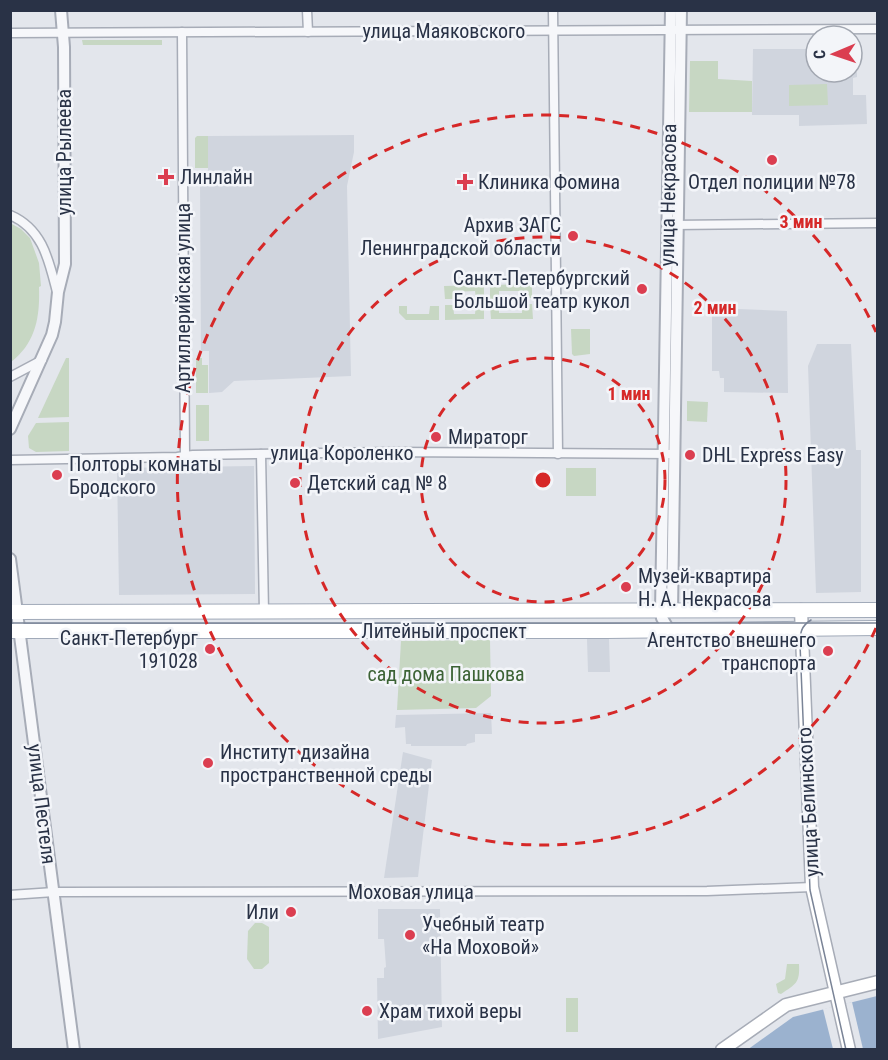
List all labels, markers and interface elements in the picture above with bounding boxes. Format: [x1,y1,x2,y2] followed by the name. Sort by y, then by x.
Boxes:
[363,19,525,43] street label: улица Маяковского
[804,24,864,84] north arrow
[810,50,829,59] text: С
[52,89,76,215] street label: улица Рылеева
[655,123,681,267] street label: улица Некрасова
[765,153,779,167] marker: Отдел полиции №78
[180,165,253,189] place label: Линлайн
[157,168,175,186] marker: Линлайн
[478,170,620,194] place label: Клиника Фомина
[688,170,856,194] place label: Отдел полиции №78
[456,173,474,191] marker: Клиника Фомина
[171,203,195,393] street label: Артиллерийская улица
[779,211,823,232] text: 3 мин
[360,213,561,260] place label: Архив ЗАГС Ленинградской области
[566,229,580,243] marker: Архив ЗАГС Ленинградской области
[453,266,630,313] place label: Санкт-Петербургский Большой театр кукол
[635,282,649,296] marker: Санкт-Петербургский Большой театр кукол
[693,297,737,318] text: 2 мин
[607,383,651,404] text: 1 мин
[448,425,529,449] place label: Мираторг
[429,430,443,444] marker: Мираторг
[271,441,413,465] street label: улица Короленко
[702,443,844,467] place label: DHL Express Easy
[683,448,697,462] marker: DHL Express Easy
[69,452,222,499] place label: Полторы комнаты Бродского
[50,468,64,482] marker: Полторы комнаты Бродского
[533,470,553,490] centre of rings
[307,471,447,495] place label: Детский сад № 8
[288,476,302,490] marker: Детский сад № 8
[638,564,771,611] place label: Музей-квартира Н. А. Некрасова
[619,580,633,594] marker: Музей-квартира Н. А. Некрасова
[361,619,527,643] street label: Литейный проспект
[60,626,199,673] place label: Санкт-Петербург 191028
[647,628,816,675] place label: Агентство внешнего транспорта
[203,642,217,656] marker: Санкт-Петербург 191028
[821,644,835,658] marker: Агентство внешнего транспорта
[367,662,525,686] park label: сад дома Пашкова
[792,727,824,877] street label: улица Белинского
[220,740,433,787] place label: Институт дизайна пространственной среды
[23,743,61,865] street label: улица Пестеля
[201,756,215,770] marker: Институт дизайна пространственной среды
[348,880,474,904] street label: Моховая улица
[246,900,279,924] place label: Или
[284,905,298,919] marker: Или
[422,912,545,959] place label: Учебный театр «На Моховой»
[403,928,417,942] marker: Учебный театр «На Моховой»
[379,999,522,1023] place label: Храм тихой веры
[360,1004,374,1018] marker: Храм тихой веры

